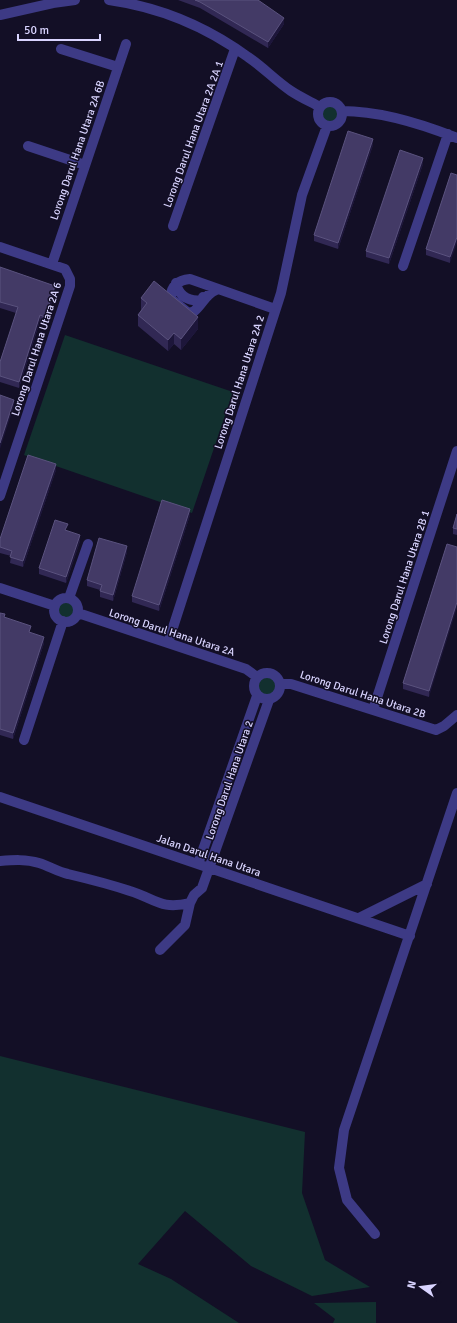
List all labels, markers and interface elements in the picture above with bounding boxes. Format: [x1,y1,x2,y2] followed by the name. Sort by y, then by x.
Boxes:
[18,16,100,42] scale bar
[24,23,49,38] text: 50 m
[161,59,226,209] street label: Lorong Darul Hana Utara 2A 2A 1
[47,78,108,222] street label: Lorong Darul Hana Utara 2A 6B
[9,280,64,418] street label: Lorong Darul Hana Utara 2A 6
[212,313,267,451] street label: Lorong Darul Hana Utara 2A 2
[377,509,432,646] street label: Lorong Darul Hana Utara 2B 1
[107,606,237,659] street label: Lorong Darul Hana Utara 2A
[298,668,428,721] street label: Lorong Darul Hana Utara 2B
[203,719,256,841] street label: Lorong Darul Hana Utara 2
[155,832,263,880] street label: Jalan Darul Hana Utara
[401,1267,441,1307] north arrow
[405,1279,419,1290] text: N

